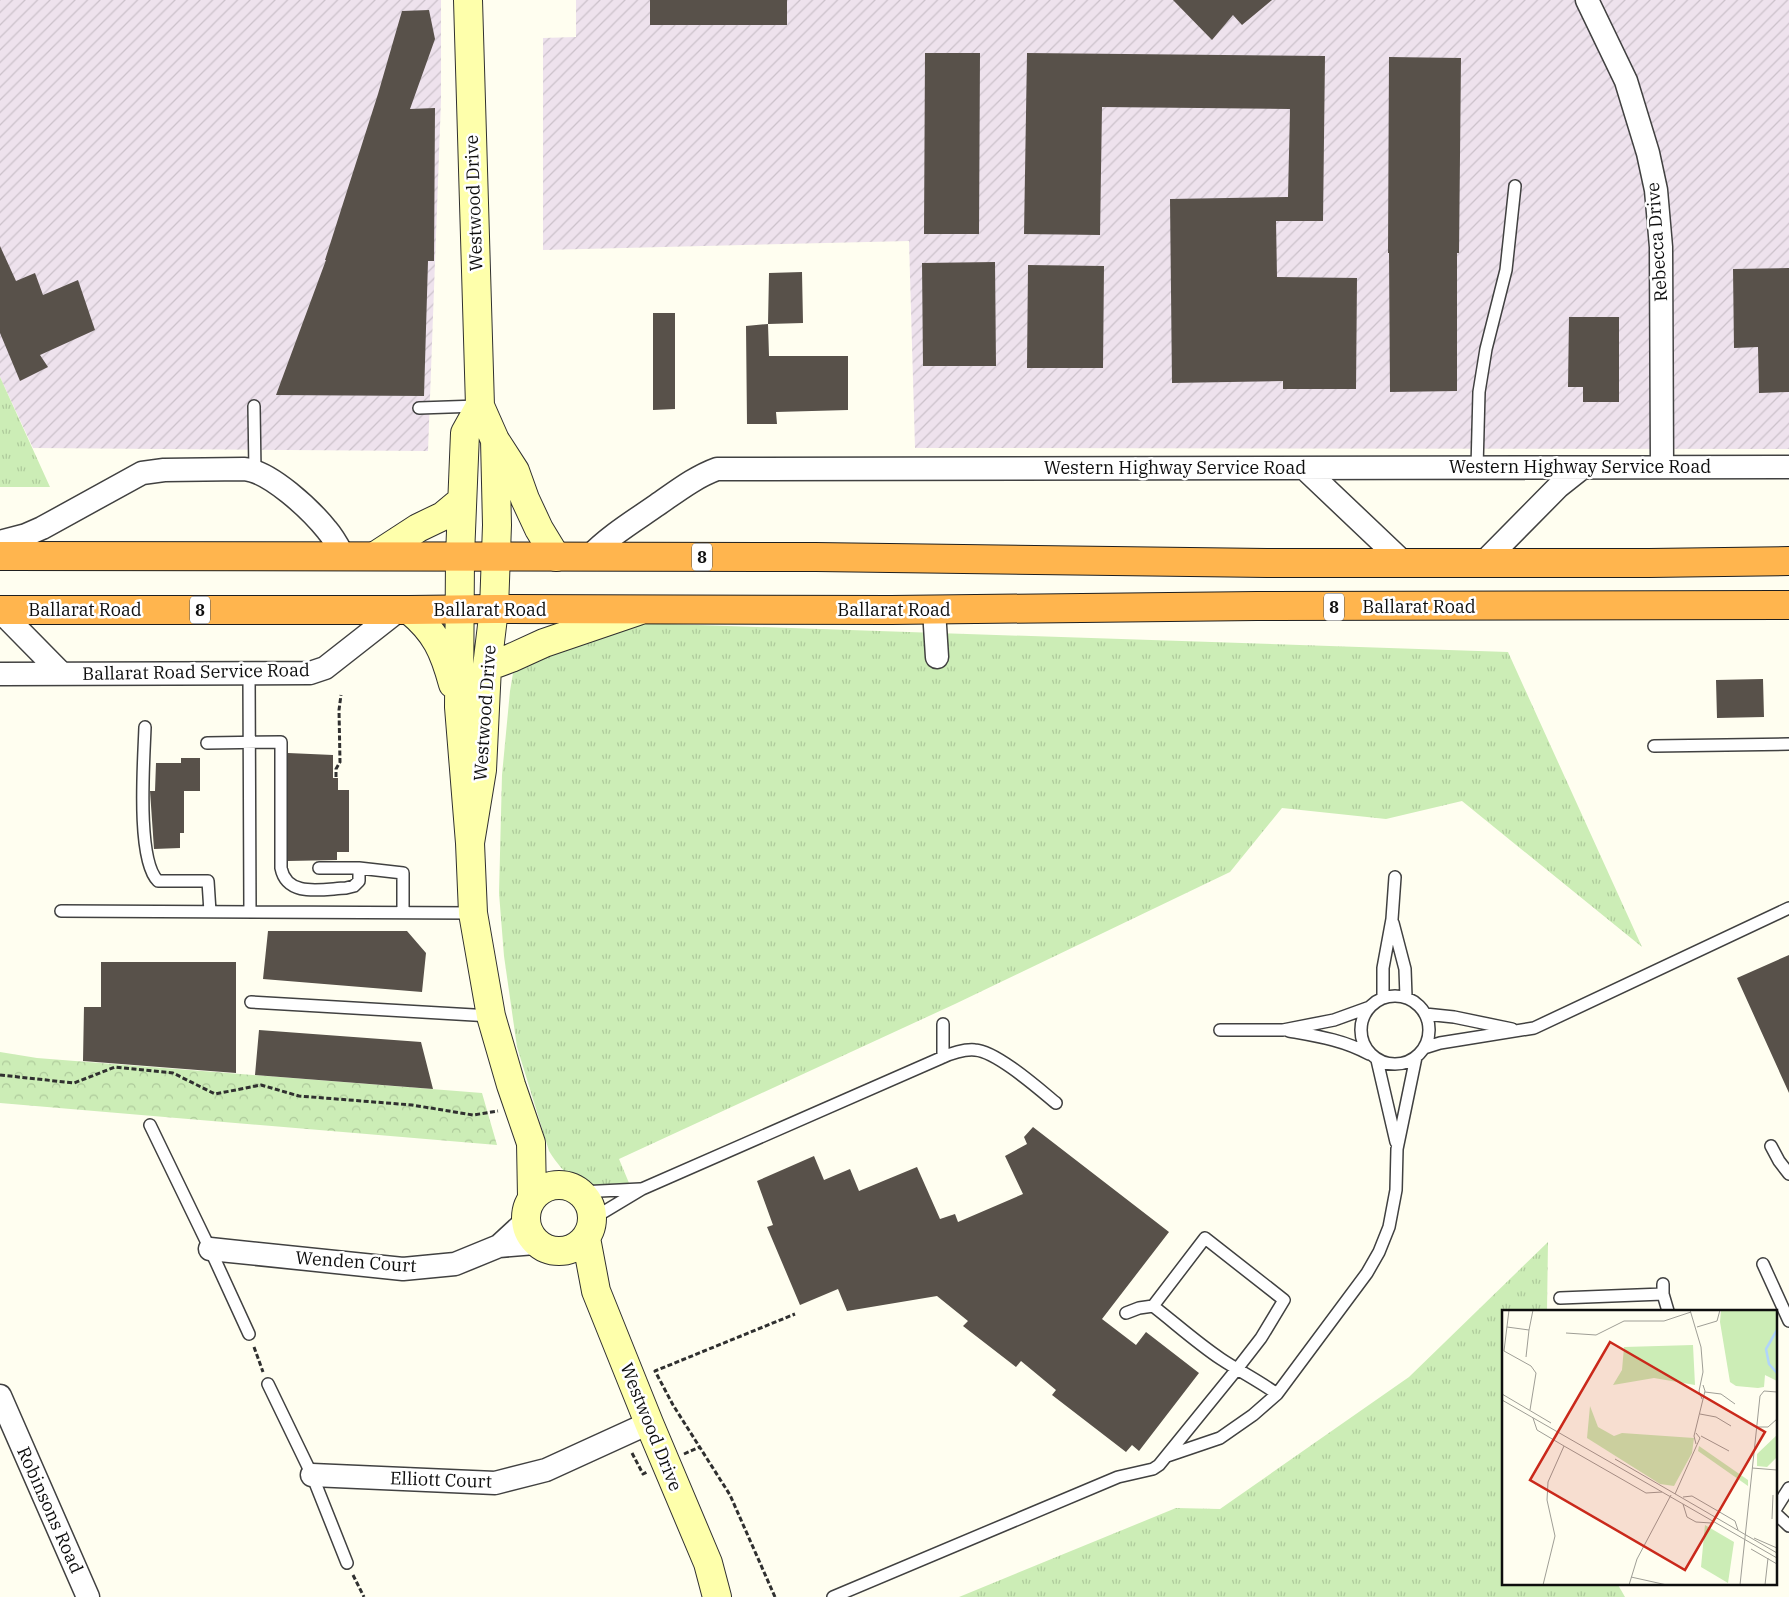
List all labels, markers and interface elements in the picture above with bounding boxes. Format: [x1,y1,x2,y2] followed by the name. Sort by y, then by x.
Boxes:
[460,134,487,272] street label: Westwood Drive
[1641,181,1672,303] street label: Rebecca Drive
[1449,455,1711,478] street label: Western Highway Service Road
[1044,456,1306,479] street label: Western Highway Service Road
[692,544,712,570] road number: 8
[1324,594,1344,620] road number: 8
[1362,595,1476,618] street label: Ballarat Road
[190,596,210,624] road number: 8
[28,598,142,621] street label: Ballarat Road
[433,598,547,621] street label: Ballarat Road
[837,598,951,621] street label: Ballarat Road
[468,644,501,782] street label: Westwood Drive
[82,658,310,685] street label: Ballarat Road Service Road
[295,1246,417,1277] street label: Wenden Court
[1502,1310,1776,1584] inset map
[615,1359,688,1494] street label: Westwood Drive
[12,1443,89,1577] street label: Robinsons Road
[390,1466,492,1493] street label: Elliott Court

